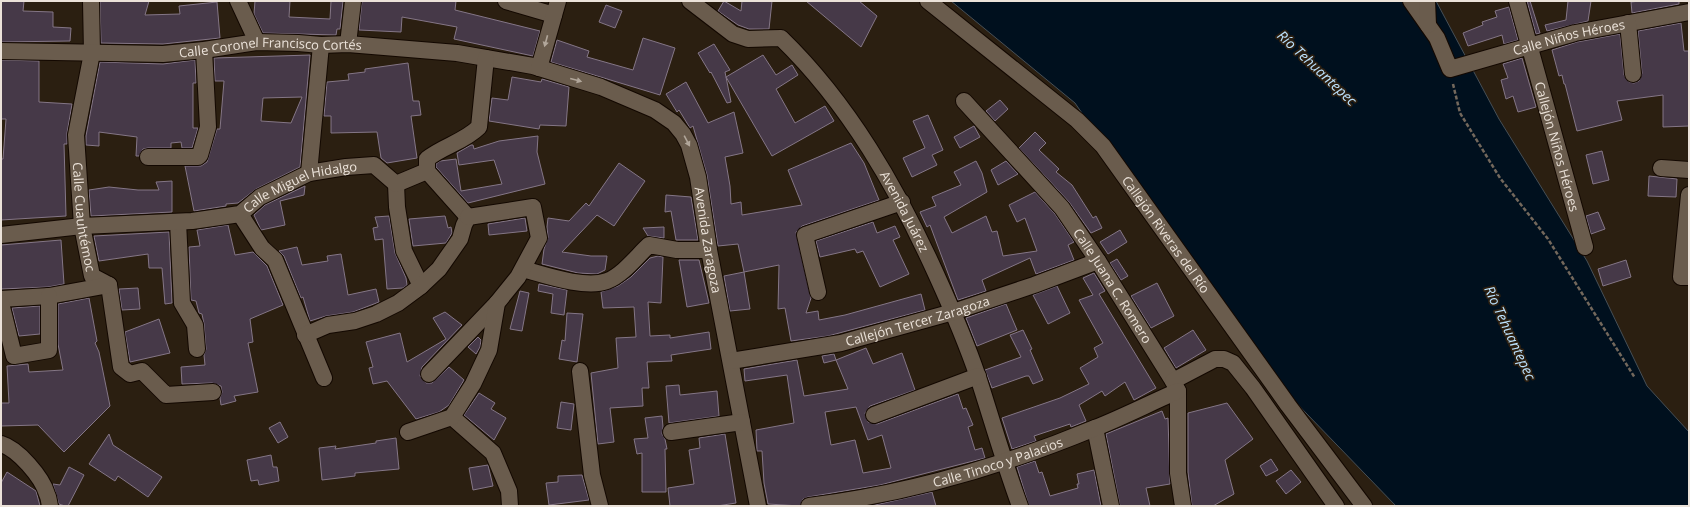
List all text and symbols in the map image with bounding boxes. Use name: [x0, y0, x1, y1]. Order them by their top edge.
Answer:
street label: Calle Niños Héroes: [1511, 15, 1626, 59]
water label: Río Tehuantepec: [1274, 26, 1362, 110]
street label: Calle Coronel Francisco Cortés: [178, 33, 363, 61]
one-way arrow: [543, 36, 549, 48]
one-way arrow: [570, 77, 582, 83]
street label: Callejón Niños Héroes: [1531, 80, 1584, 213]
one-way arrow: [683, 135, 690, 147]
street label: Calle Miguel Hidalgo: [239, 157, 358, 217]
street label: Calle Cuauhtémoc: [69, 162, 100, 273]
street label: Avenida Juárez: [876, 167, 933, 255]
street label: Callejón Riveras del Río: [1118, 172, 1214, 297]
street label: Avenida Zaragoza: [691, 186, 726, 295]
street label: Calle Juana C. Romero: [1069, 225, 1156, 347]
water label: Río Tehuantepec: [1480, 282, 1541, 384]
street label: Callejón Tercer Zaragoza: [843, 291, 992, 350]
street label: Calle Tinoco y Palacios: [931, 433, 1065, 491]

